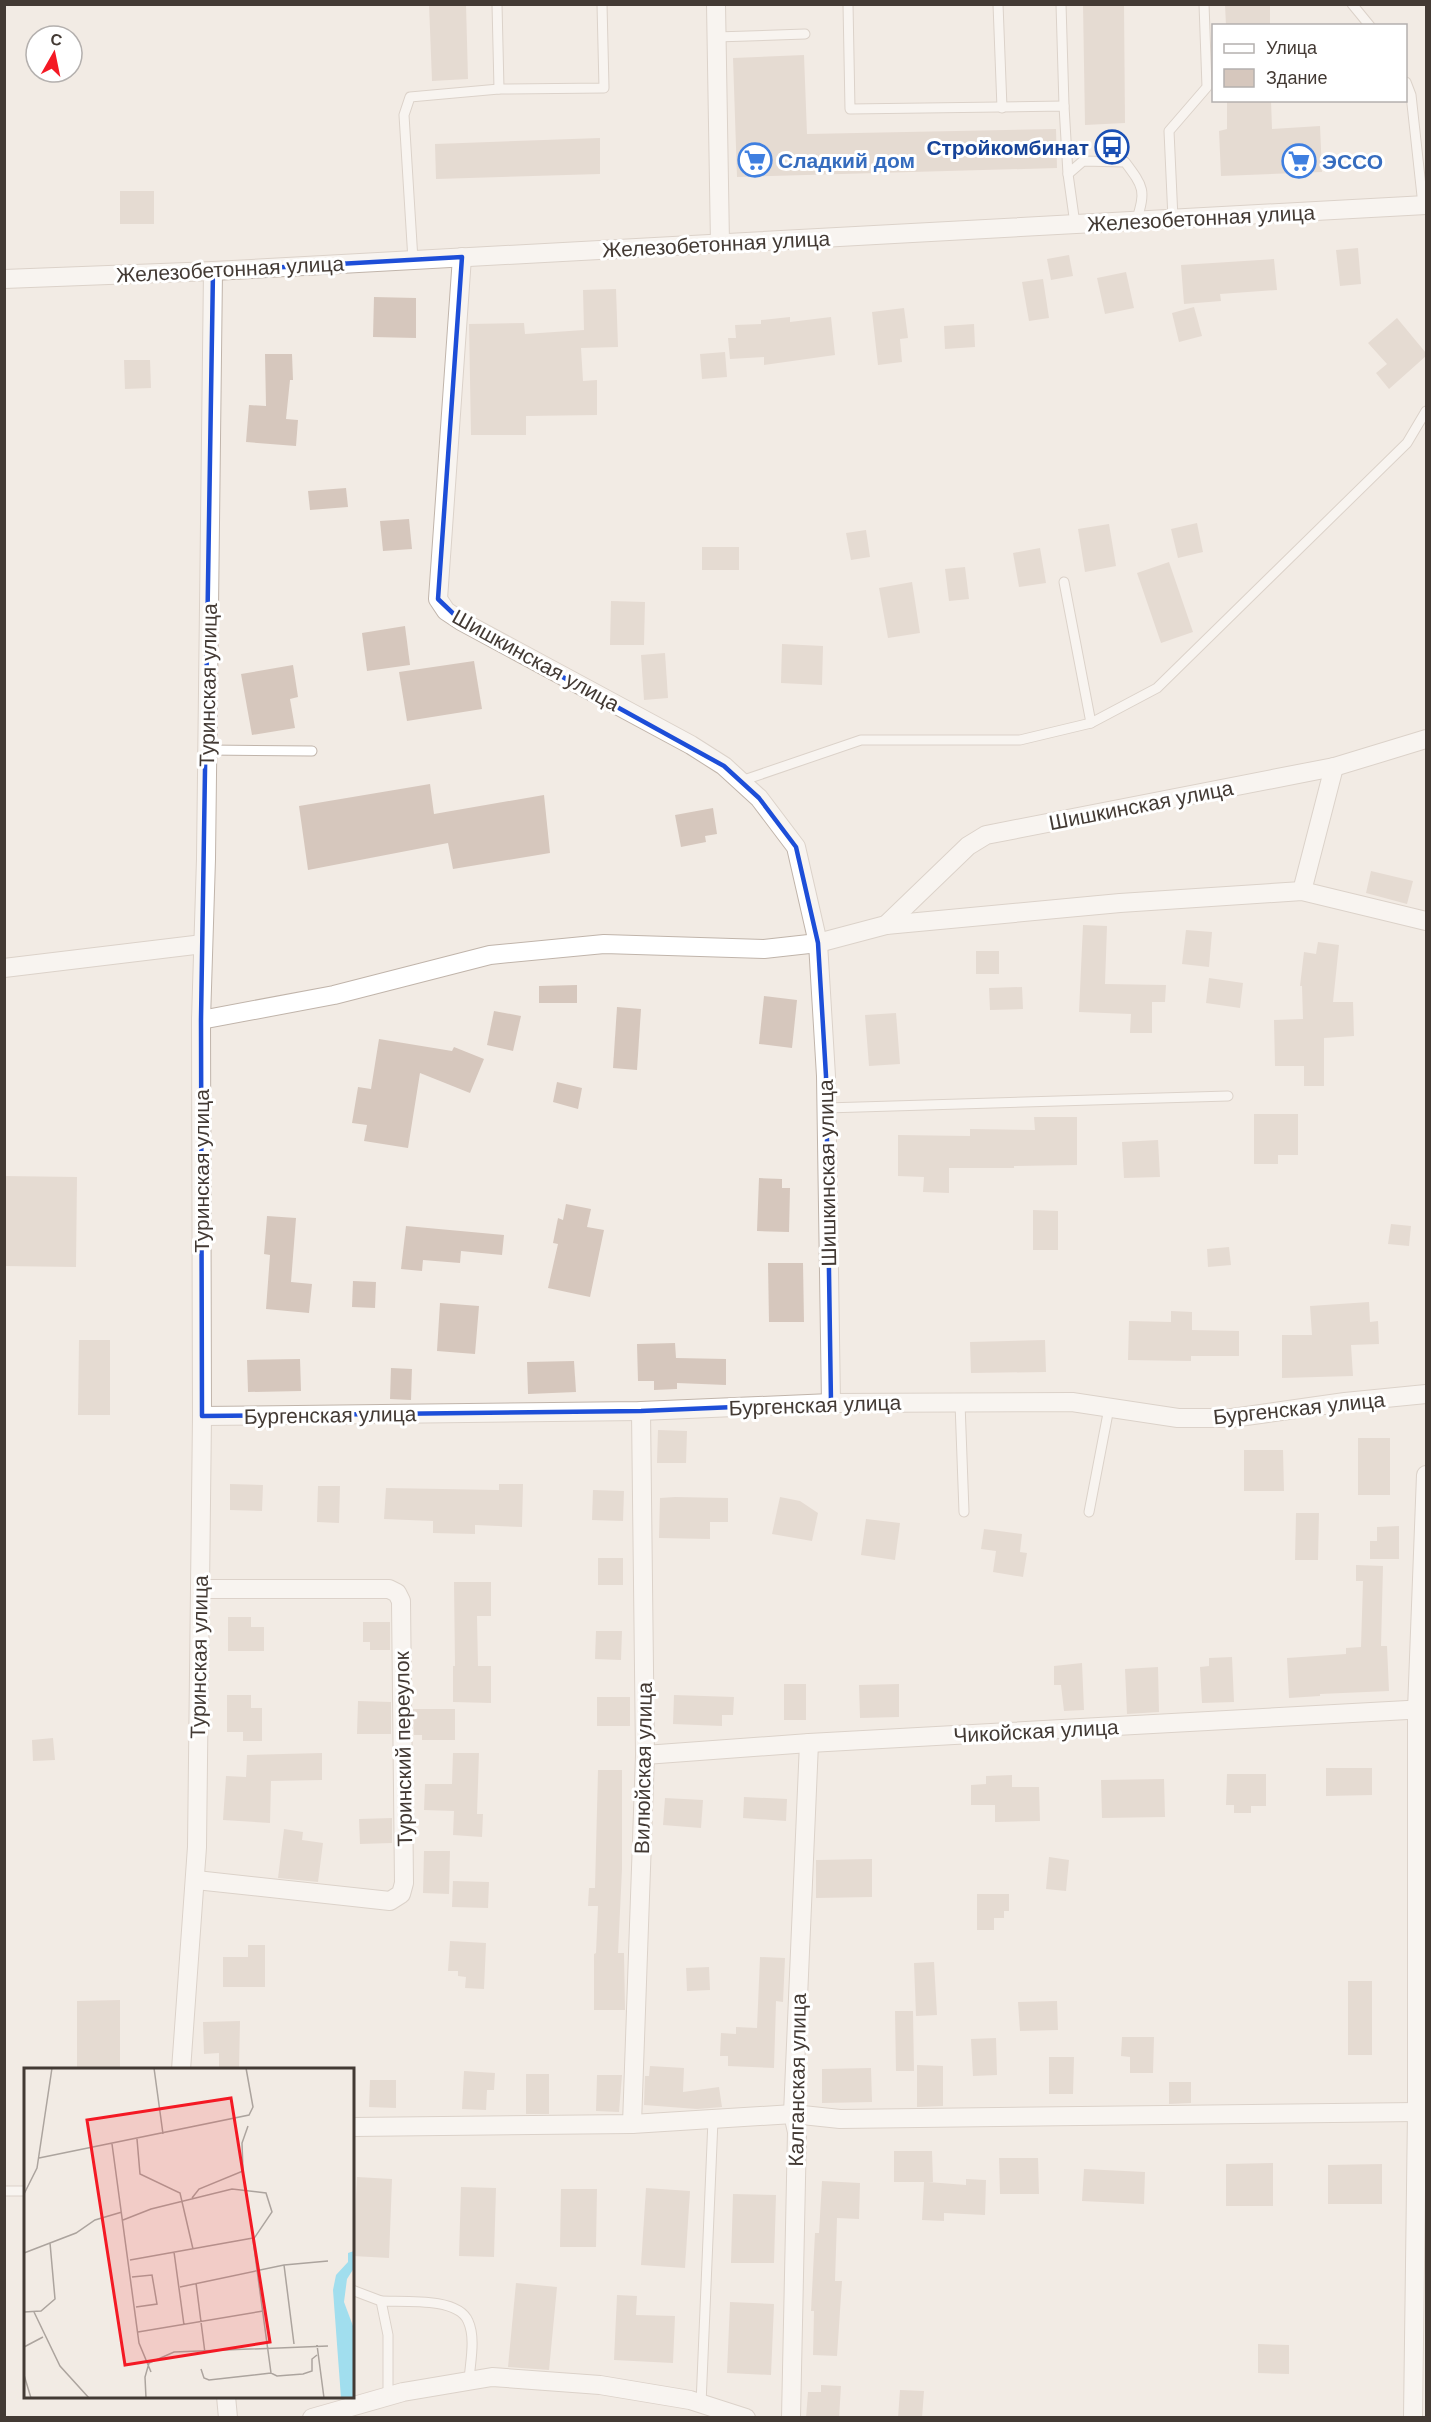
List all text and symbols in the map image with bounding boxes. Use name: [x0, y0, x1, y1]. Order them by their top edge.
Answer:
north arrow: [24, 24, 84, 84]
legend: [1212, 24, 1407, 102]
text: С: [49, 30, 64, 49]
text: Улица: [1266, 38, 1318, 58]
text: Здание: [1266, 68, 1327, 88]
bus stop icon: Стройкомбинат: [1094, 129, 1130, 165]
place label: Стройкомбинат: [926, 136, 1089, 159]
supermarket icon: Сладкий дом: [737, 142, 773, 178]
supermarket icon: ЭССО: [1281, 143, 1317, 179]
place label: Сладкий дом: [778, 149, 915, 172]
place label: ЭССО: [1322, 150, 1383, 173]
street label: Железобетонная улица: [1086, 201, 1316, 235]
street label: Железобетонная улица: [601, 227, 831, 261]
street label: Железобетонная улица: [115, 252, 345, 286]
street label: Туринская улица: [195, 603, 221, 767]
street label: Шишкинская улица: [449, 605, 624, 716]
street label: Шишкинская улица: [1047, 776, 1235, 834]
street label: Шишкинская улица: [814, 1079, 840, 1267]
street label: Туринская улица: [190, 1089, 213, 1253]
street label: Бургенская улица: [1212, 1388, 1386, 1428]
street label: Бургенская улица: [728, 1390, 902, 1420]
street label: Бургенская улица: [244, 1402, 417, 1428]
street label: Туринская улица: [186, 1575, 212, 1739]
street label: Туринский переулок: [390, 1650, 416, 1847]
street label: Вилюйская улица: [630, 1681, 656, 1854]
street label: Чикойская улица: [953, 1715, 1119, 1747]
street label: Калганская улица: [784, 1993, 810, 2167]
inset map: [24, 2068, 354, 2398]

